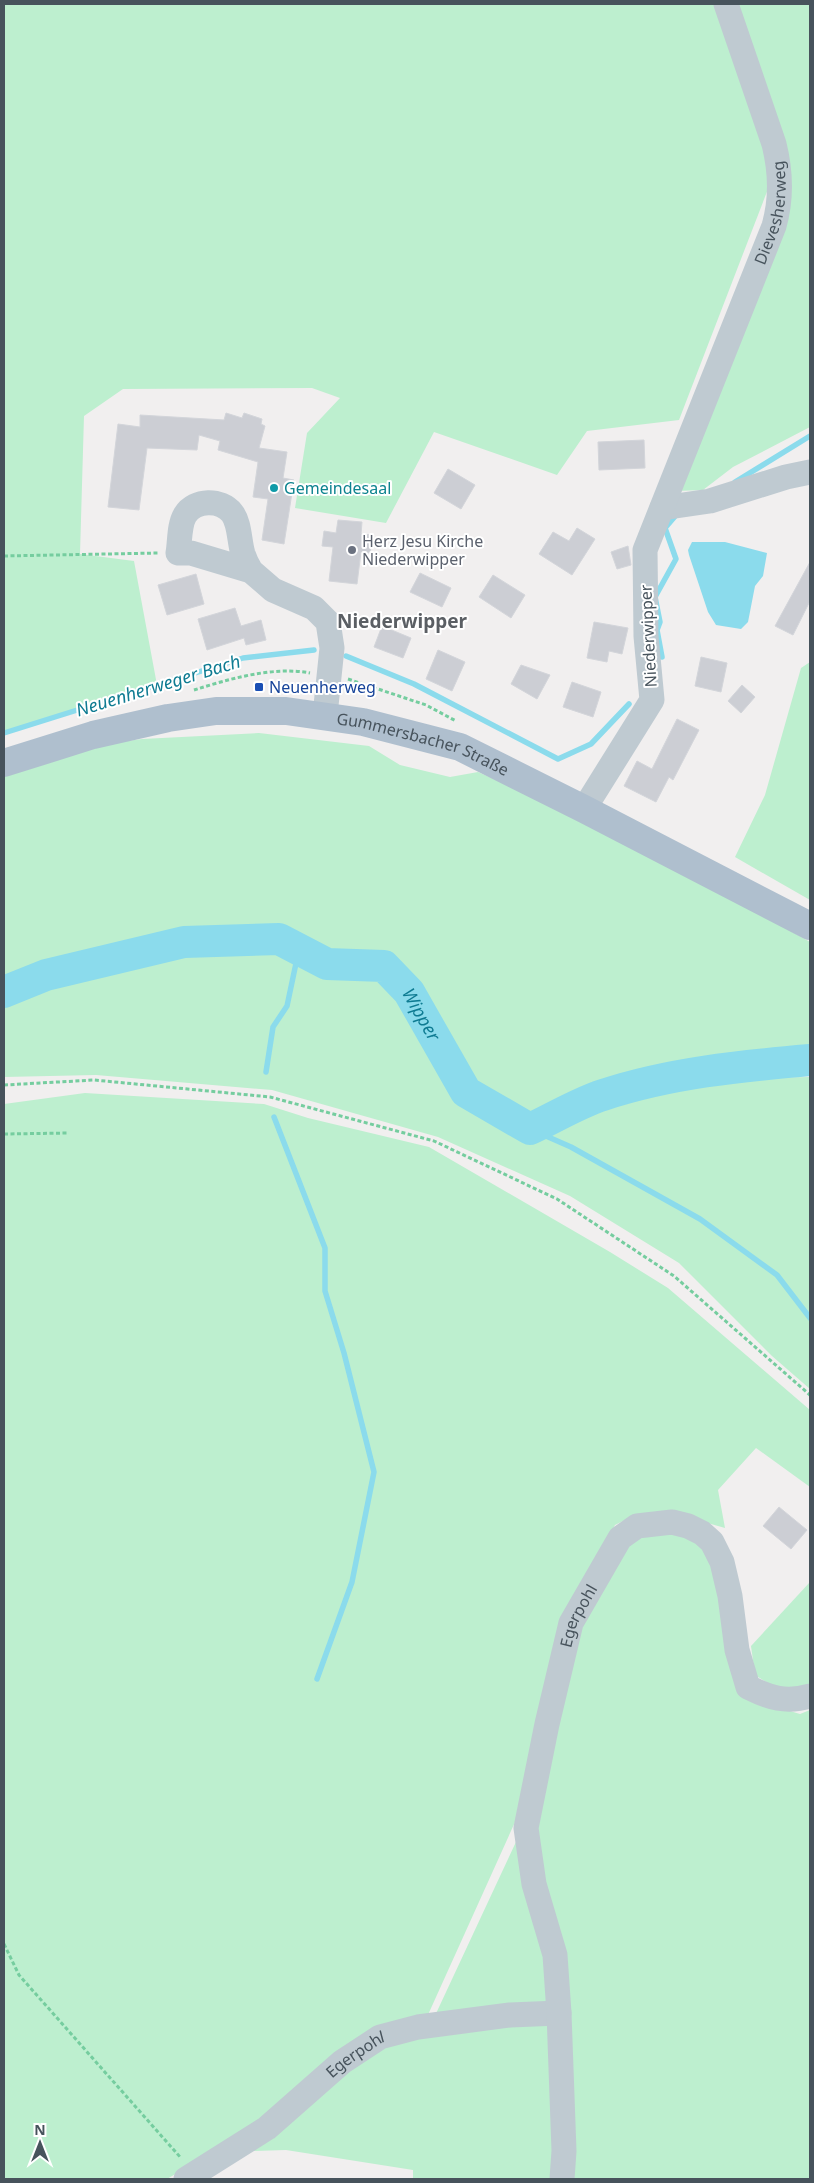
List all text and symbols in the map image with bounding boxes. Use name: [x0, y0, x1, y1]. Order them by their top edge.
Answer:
street label: Dievesherweg: [749, 159, 791, 268]
place label: Gemeindesaal: [284, 477, 391, 499]
marker: Gemeindesaal: [268, 482, 280, 494]
place label: Herz Jesu Kirche Niederwipper: [362, 530, 483, 570]
marker: Herz Jesu Kirche Niederwipper: [346, 544, 358, 556]
street label: Niederwipper: [634, 584, 662, 688]
district label: Niederwipper: [337, 608, 468, 634]
water label: Neuenherweger Bach: [73, 649, 243, 721]
place label: Neuenherweg: [269, 676, 376, 698]
marker: Neuenherweg: [253, 681, 265, 693]
street label: Gummersbacher Straße: [335, 707, 513, 781]
water label: Wipper: [397, 983, 447, 1046]
street label: Egerpohl: [555, 1580, 602, 1650]
street label: Egerpohl: [321, 2025, 387, 2083]
north arrow: [15, 2118, 65, 2168]
text: N: [34, 2120, 46, 2139]

